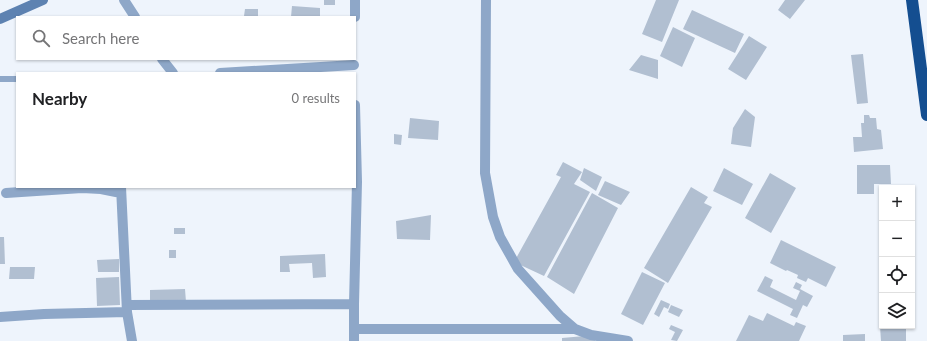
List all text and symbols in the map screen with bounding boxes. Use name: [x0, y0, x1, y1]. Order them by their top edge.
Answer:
search box: [16, 16, 356, 60]
icon: search: [30, 27, 52, 49]
text: Search here: [62, 29, 139, 47]
text: Nearby: [32, 88, 87, 109]
text: 0 results: [292, 90, 340, 106]
map controls: [879, 185, 915, 329]
button: +: [879, 185, 915, 221]
button: −: [879, 221, 915, 257]
button: locate: [879, 257, 915, 293]
button: layers: [879, 293, 915, 329]

